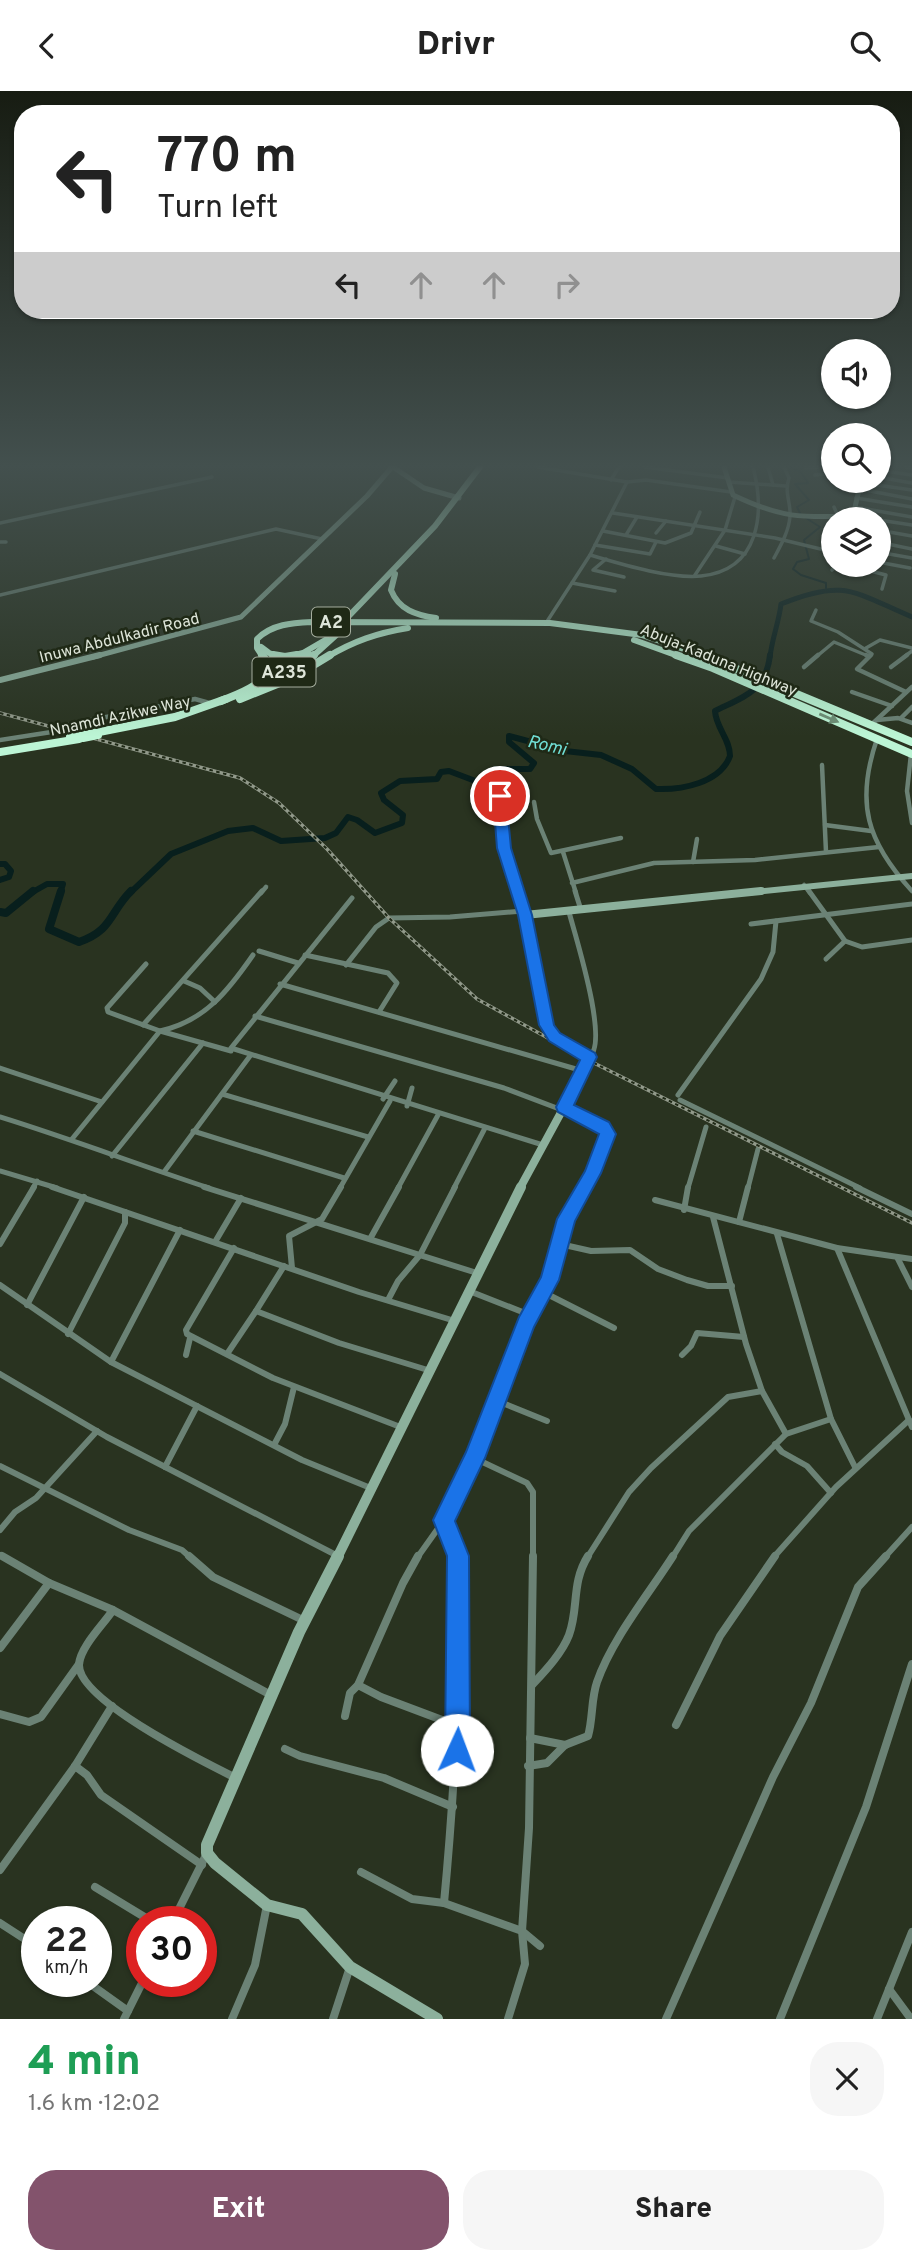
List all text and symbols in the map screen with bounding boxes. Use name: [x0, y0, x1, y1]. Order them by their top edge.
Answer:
text: Drivr: [417, 26, 495, 66]
icon: back: [28, 27, 66, 65]
icon: search: [846, 27, 884, 65]
text: 770 m: [157, 128, 297, 190]
icon: left: [42, 133, 133, 224]
text: Turn left: [157, 189, 278, 229]
icon: left: [329, 266, 367, 304]
icon: ahead: [402, 266, 440, 304]
icon: ahead: [475, 266, 513, 304]
icon: right: [548, 266, 586, 304]
map controls: [821, 339, 891, 577]
button: sound: [821, 339, 891, 409]
button: search: [821, 423, 891, 493]
button: layers: [821, 507, 891, 577]
road number: A2: [312, 607, 350, 637]
street label: Inuwa Abdulkadir Road: [37, 609, 202, 669]
street label: Abuja-Kaduna Highway: [637, 620, 800, 702]
road number: A235: [252, 657, 316, 687]
street label: Nnamdi Azikwe Way: [48, 692, 193, 742]
one-way arrow: [819, 712, 839, 724]
water label: Romi: [525, 731, 570, 762]
pin: [470, 766, 530, 826]
icon: arrive: [481, 777, 519, 815]
position arrow: [420, 1713, 494, 1787]
speed limit sign: 30: [126, 1906, 217, 1997]
text: 22: [45, 1920, 88, 1964]
text: km/h: [45, 1957, 88, 1980]
text: 4 min: [28, 2037, 141, 2090]
button: close: [810, 2042, 884, 2116]
text: 1.6 km · 12:02: [28, 2090, 160, 2119]
button: Exit: [28, 2170, 449, 2250]
button: Share: [463, 2170, 884, 2250]

